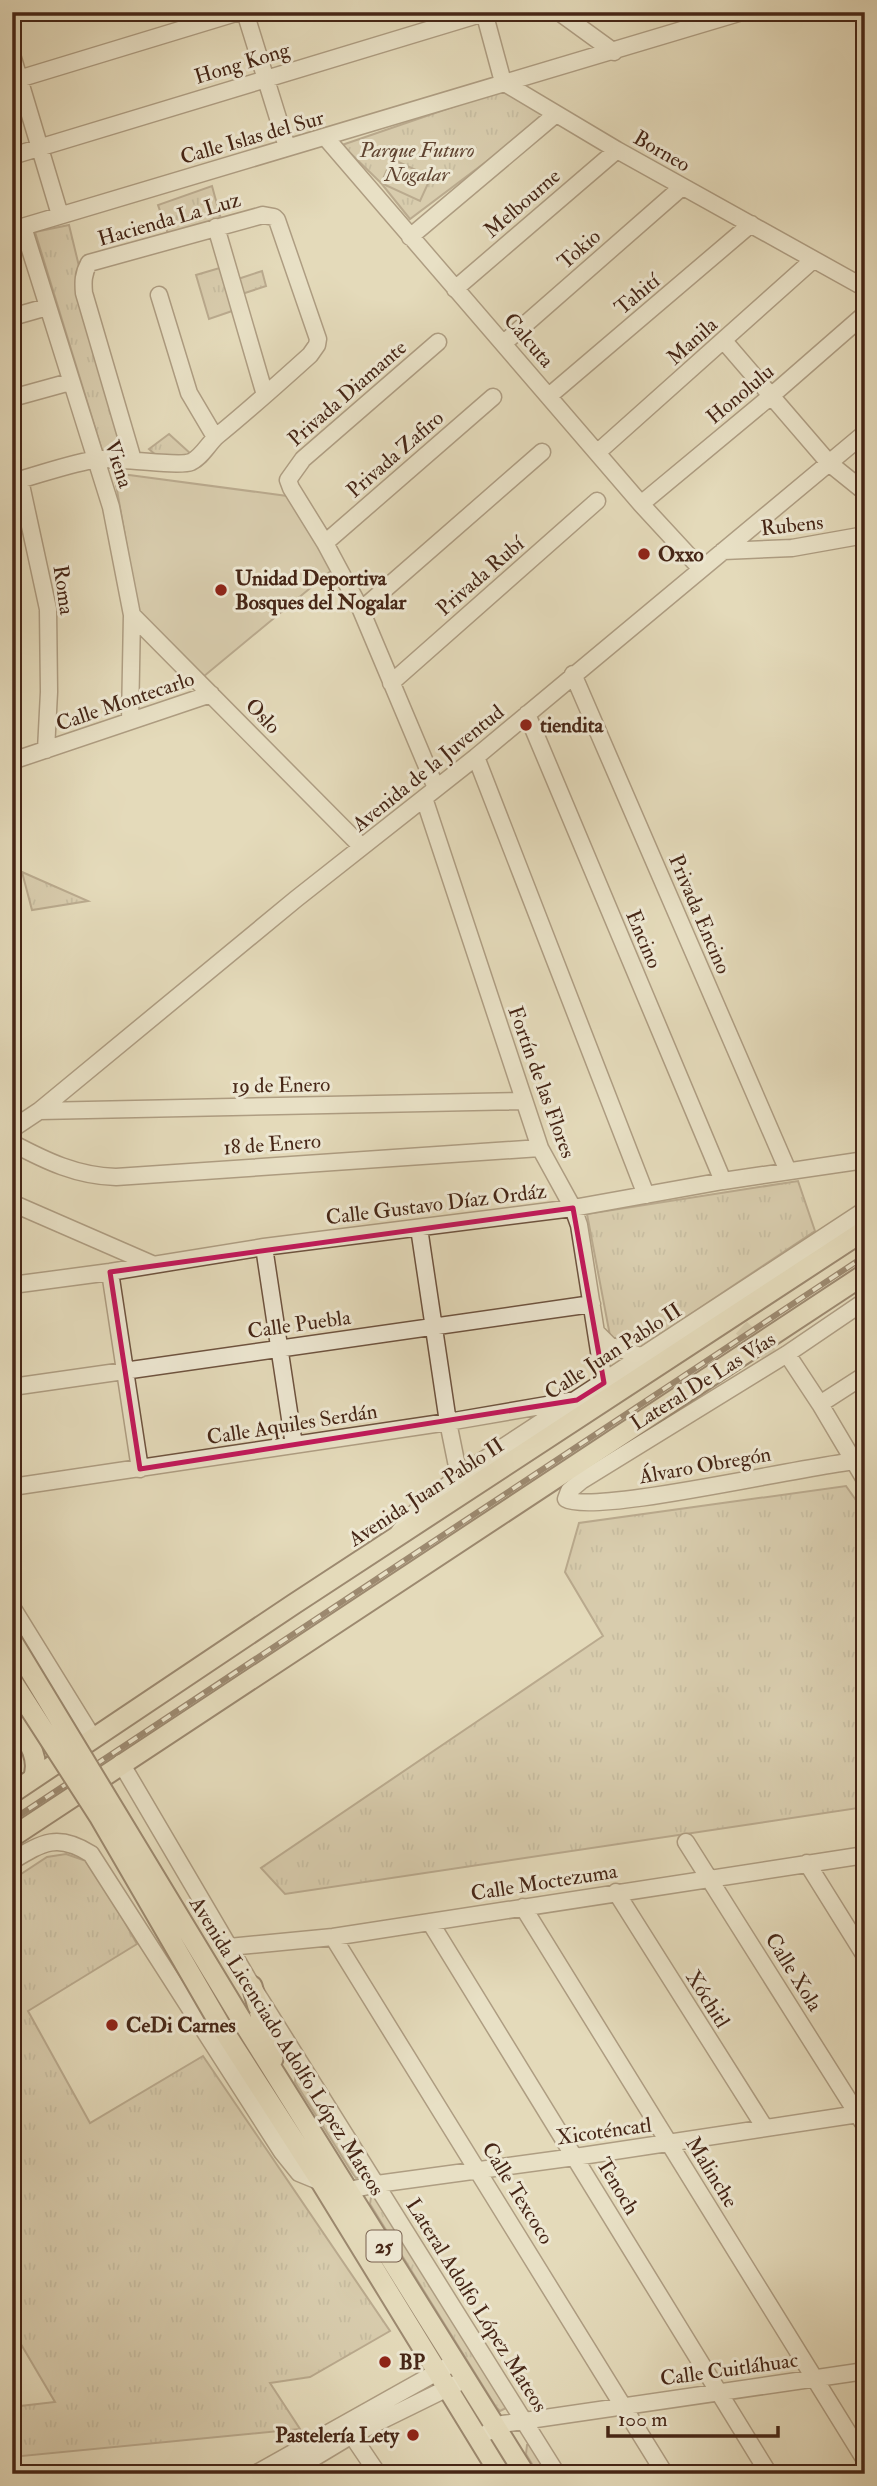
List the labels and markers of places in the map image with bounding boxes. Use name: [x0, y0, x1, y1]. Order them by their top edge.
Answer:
place label: Oxxo: [658, 541, 704, 568]
marker: Oxxo: [636, 546, 652, 562]
place label: Unidad Deportiva Bosques del Nogalar: [235, 565, 408, 616]
marker: Unidad Deportiva Bosques del Nogalar: [213, 582, 229, 598]
place label: tiendita: [540, 712, 604, 739]
marker: tiendita: [518, 717, 534, 733]
place label: CeDi Carnes: [126, 2012, 236, 2039]
marker: CeDi Carnes: [104, 2017, 120, 2033]
place label: BP: [399, 2349, 426, 2376]
marker: BP: [377, 2354, 393, 2370]
place label: Pastelería Lety: [275, 2422, 400, 2449]
marker: Pastelería Lety: [405, 2427, 421, 2443]

